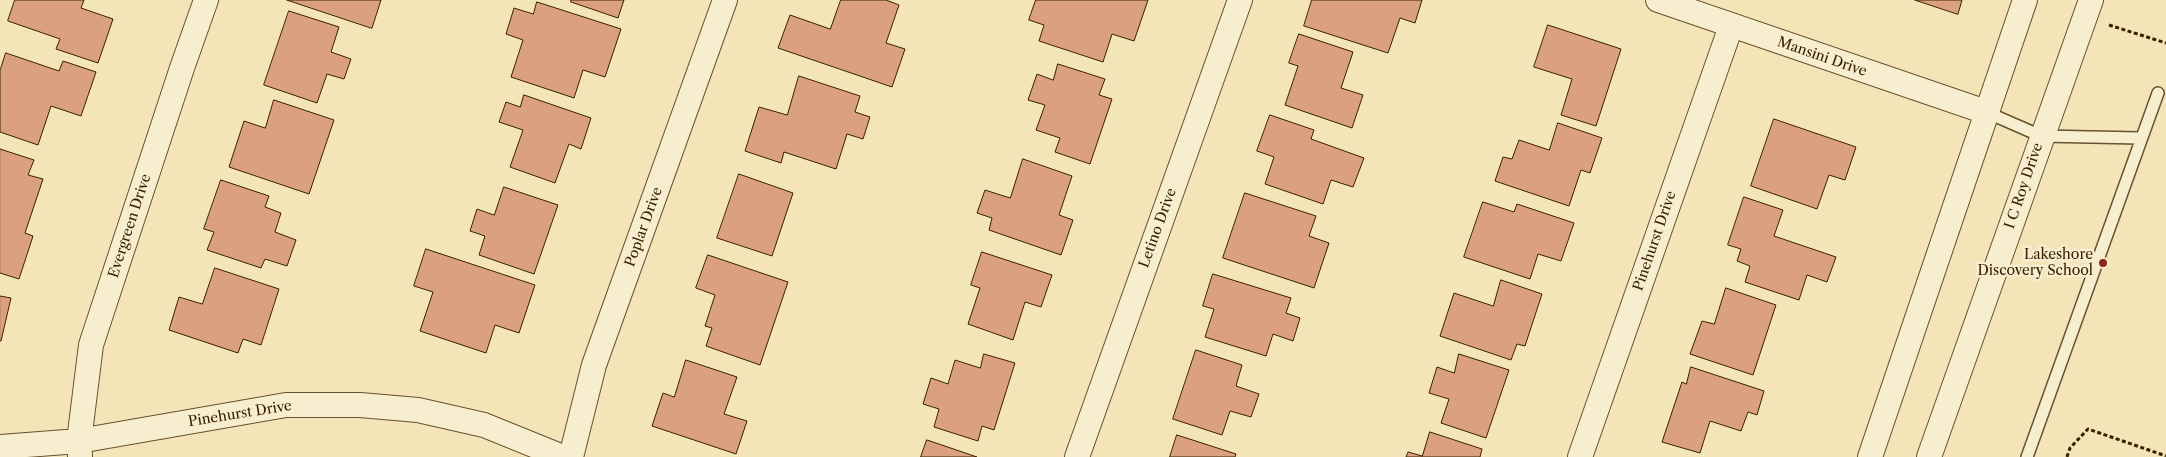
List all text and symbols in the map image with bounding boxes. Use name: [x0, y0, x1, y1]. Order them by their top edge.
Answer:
street label: Mansini Drive: [1775, 34, 1869, 80]
street label: I C Roy Drive: [2001, 141, 2047, 231]
street label: Evergreen Drive: [105, 172, 155, 280]
street label: Poplar Drive: [622, 185, 666, 269]
street label: Letino Drive: [1136, 186, 1180, 270]
street label: Pinehurst Drive: [1630, 189, 1680, 293]
place label: Lakeshore Discovery School: [1977, 247, 2093, 280]
marker: Lakeshore Discovery School: [2097, 257, 2109, 269]
street label: Pinehurst Drive: [187, 398, 293, 430]

